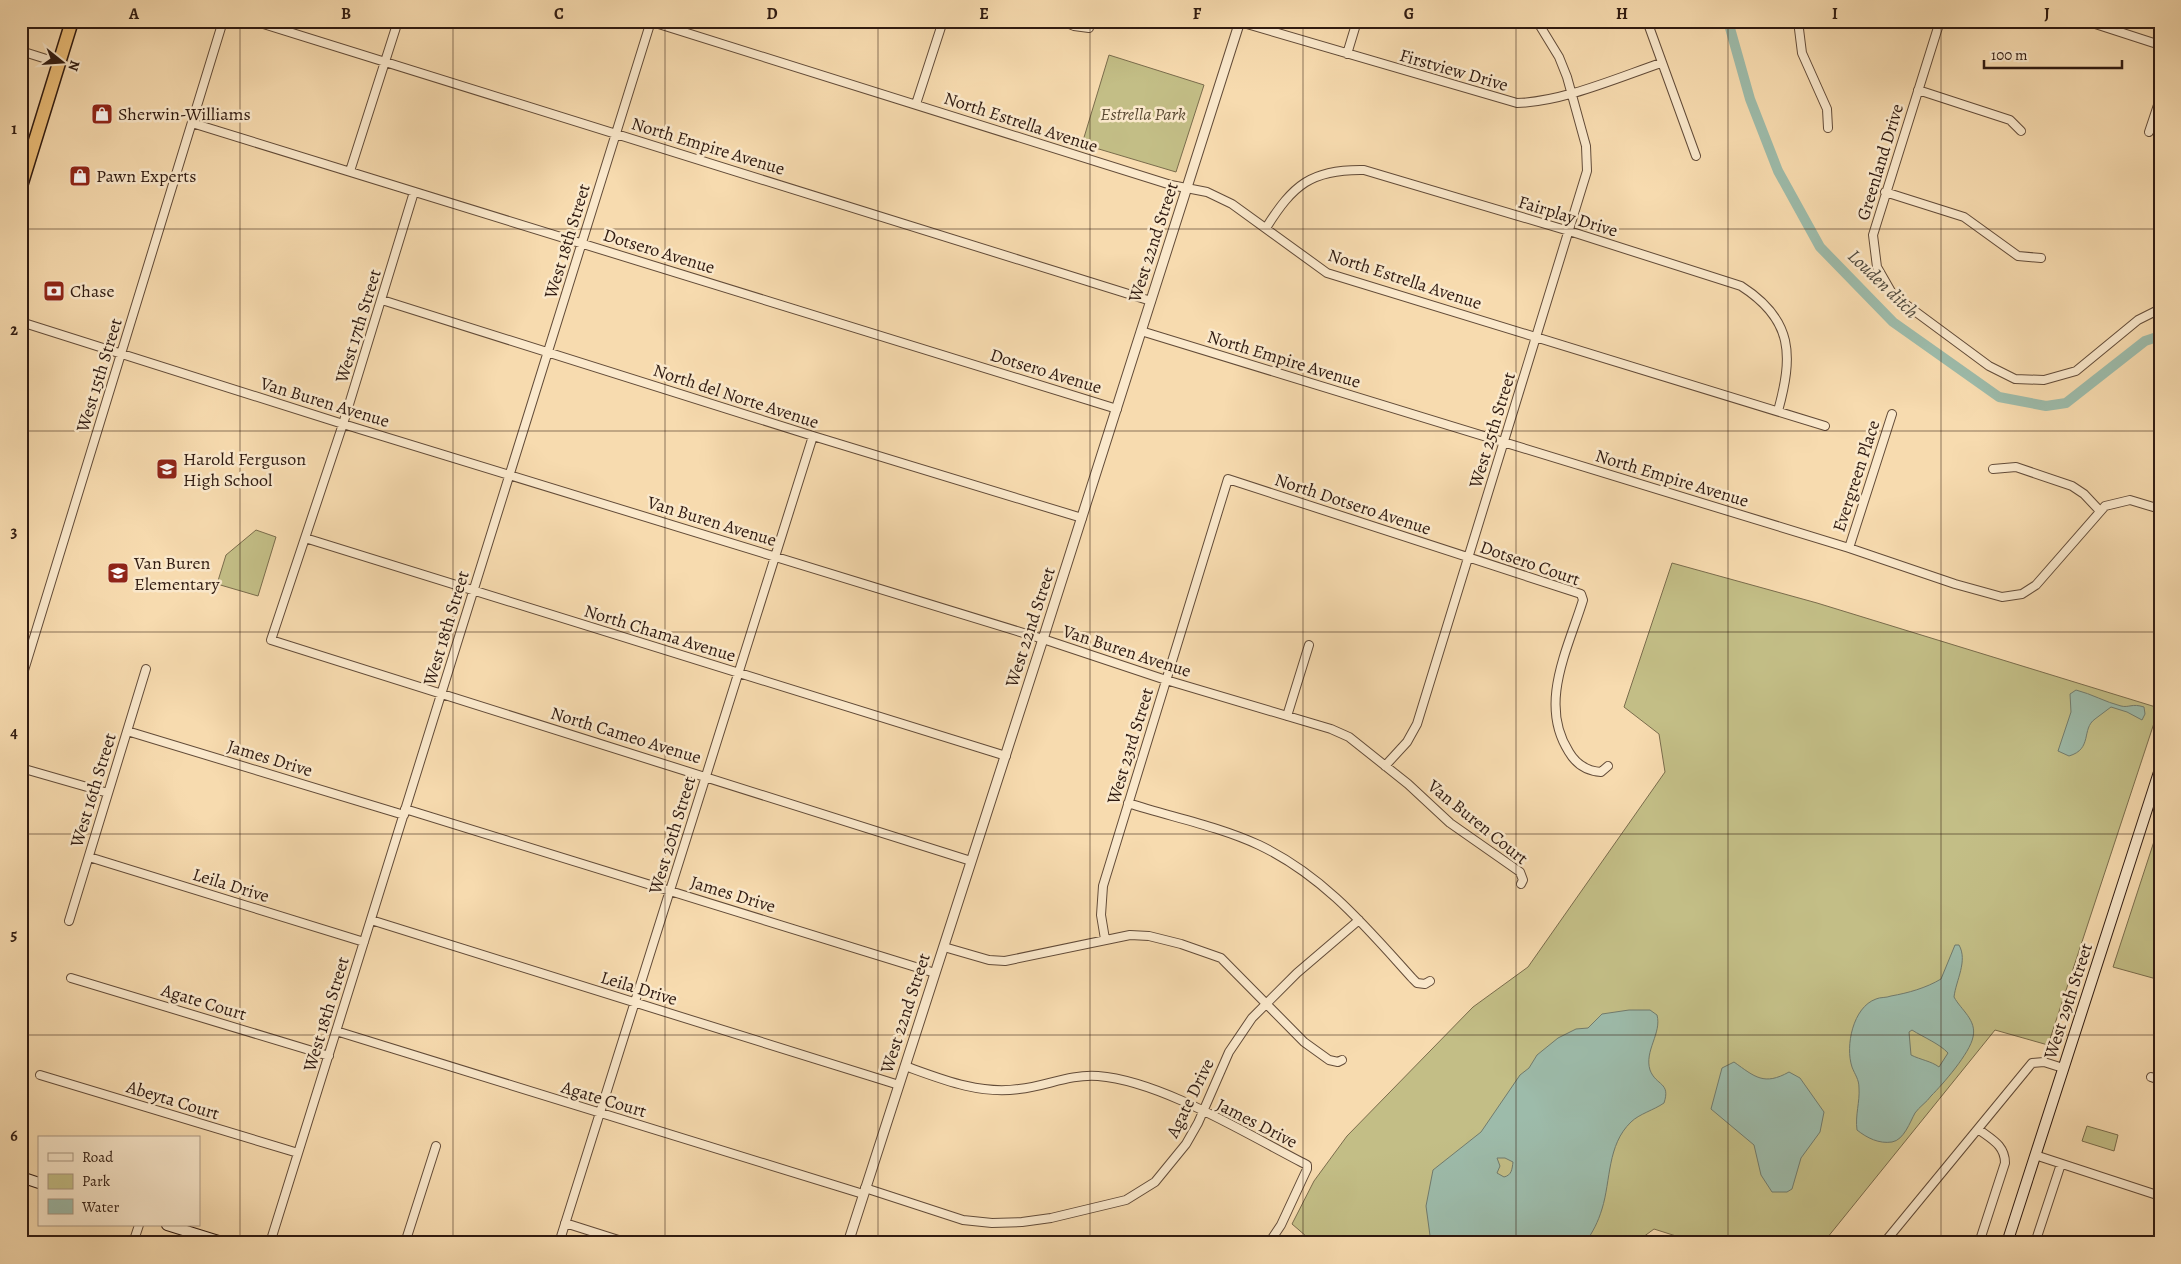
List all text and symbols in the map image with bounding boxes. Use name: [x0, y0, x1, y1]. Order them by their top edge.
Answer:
text: A: [128, 3, 140, 25]
text: B: [341, 3, 351, 25]
text: C: [554, 3, 564, 25]
text: D: [766, 3, 778, 25]
text: E: [979, 3, 989, 25]
text: F: [1193, 3, 1202, 25]
text: G: [1404, 3, 1414, 25]
text: H: [1616, 3, 1628, 25]
text: I: [1832, 3, 1838, 25]
text: J: [2044, 3, 2050, 25]
north arrow: [38, 38, 88, 88]
scale bar: [1984, 38, 2121, 70]
street label: Firstview Drive: [1397, 43, 1511, 97]
text: 100 m: [1991, 45, 2028, 65]
text: N: [63, 58, 85, 73]
street label: North Estrella Avenue: [941, 86, 1101, 158]
street label: Greenland Drive: [1851, 101, 1909, 223]
shop icon: Sherwin-Williams: [90, 102, 114, 126]
place label: Sherwin-Williams: [118, 102, 251, 126]
park label: Estrella Park: [1100, 102, 1186, 126]
street label: North Empire Avenue: [628, 111, 788, 181]
text: 1: [11, 118, 17, 140]
shop icon: Pawn Experts: [68, 164, 92, 188]
place label: Pawn Experts: [96, 164, 197, 188]
street label: West 22nd Street: [1122, 179, 1184, 306]
street label: West 18th Street: [538, 181, 596, 302]
street label: Fairplay Drive: [1515, 190, 1621, 242]
street label: Dotsero Avenue: [600, 223, 718, 279]
street label: North Estrella Avenue: [1325, 243, 1485, 315]
water label: Louden ditch: [1842, 244, 1924, 324]
street label: West 17th Street: [329, 266, 387, 387]
bank icon: Chase: [42, 279, 66, 303]
place label: Chase: [70, 279, 115, 303]
street label: West 15th Street: [70, 315, 128, 436]
text: 2: [10, 319, 18, 341]
street label: North Empire Avenue: [1204, 324, 1364, 394]
street label: Dotsero Avenue: [987, 343, 1105, 399]
street label: North del Norte Avenue: [650, 358, 822, 434]
street label: West 25th Street: [1463, 369, 1521, 492]
street label: Van Buren Avenue: [257, 371, 392, 433]
street label: Evergreen Place: [1827, 417, 1885, 535]
street label: North Empire Avenue: [1592, 443, 1752, 513]
place label: Harold Ferguson High School: [183, 447, 306, 492]
school or university icon: Harold Ferguson High School: [155, 457, 179, 481]
street label: North Dotsero Avenue: [1272, 467, 1434, 541]
street label: Van Buren Avenue: [644, 490, 779, 552]
text: 3: [11, 521, 18, 543]
street label: Dotsero Court: [1477, 535, 1583, 591]
place label: Van Buren Elementary: [133, 551, 220, 596]
school or university icon: Van Buren Elementary: [106, 561, 130, 585]
street label: West 22nd Street: [999, 564, 1061, 691]
street label: West 18th Street: [417, 568, 475, 689]
street label: North Chama Avenue: [581, 599, 739, 667]
street label: Van Buren Avenue: [1059, 619, 1194, 683]
street label: West 23rd Street: [1101, 685, 1159, 808]
street label: North Cameo Avenue: [548, 701, 704, 769]
text: 4: [10, 722, 18, 744]
street label: West 16th Street: [64, 730, 122, 851]
street label: James Drive: [224, 734, 316, 782]
street label: West 20th Street: [642, 773, 701, 898]
street label: Van Buren Court: [1422, 773, 1533, 870]
street label: Leila Drive: [190, 862, 272, 908]
street label: James Drive: [687, 870, 779, 918]
text: 5: [11, 924, 18, 946]
street label: West 29th Street: [2038, 940, 2098, 1063]
street label: West 22nd Street: [874, 950, 936, 1077]
street label: West 18th Street: [297, 954, 355, 1075]
street label: Leila Drive: [598, 965, 680, 1011]
street label: Agate Court: [158, 977, 249, 1026]
street label: Agate Drive: [1160, 1054, 1220, 1143]
street label: Abeyta Court: [123, 1074, 222, 1125]
street label: Agate Court: [558, 1074, 649, 1123]
street label: James Drive: [1212, 1092, 1302, 1154]
text: 6: [10, 1125, 18, 1147]
legend: [38, 1136, 200, 1226]
text: Road: [82, 1147, 114, 1167]
text: Park: [82, 1171, 111, 1191]
text: Water: [81, 1197, 119, 1217]

